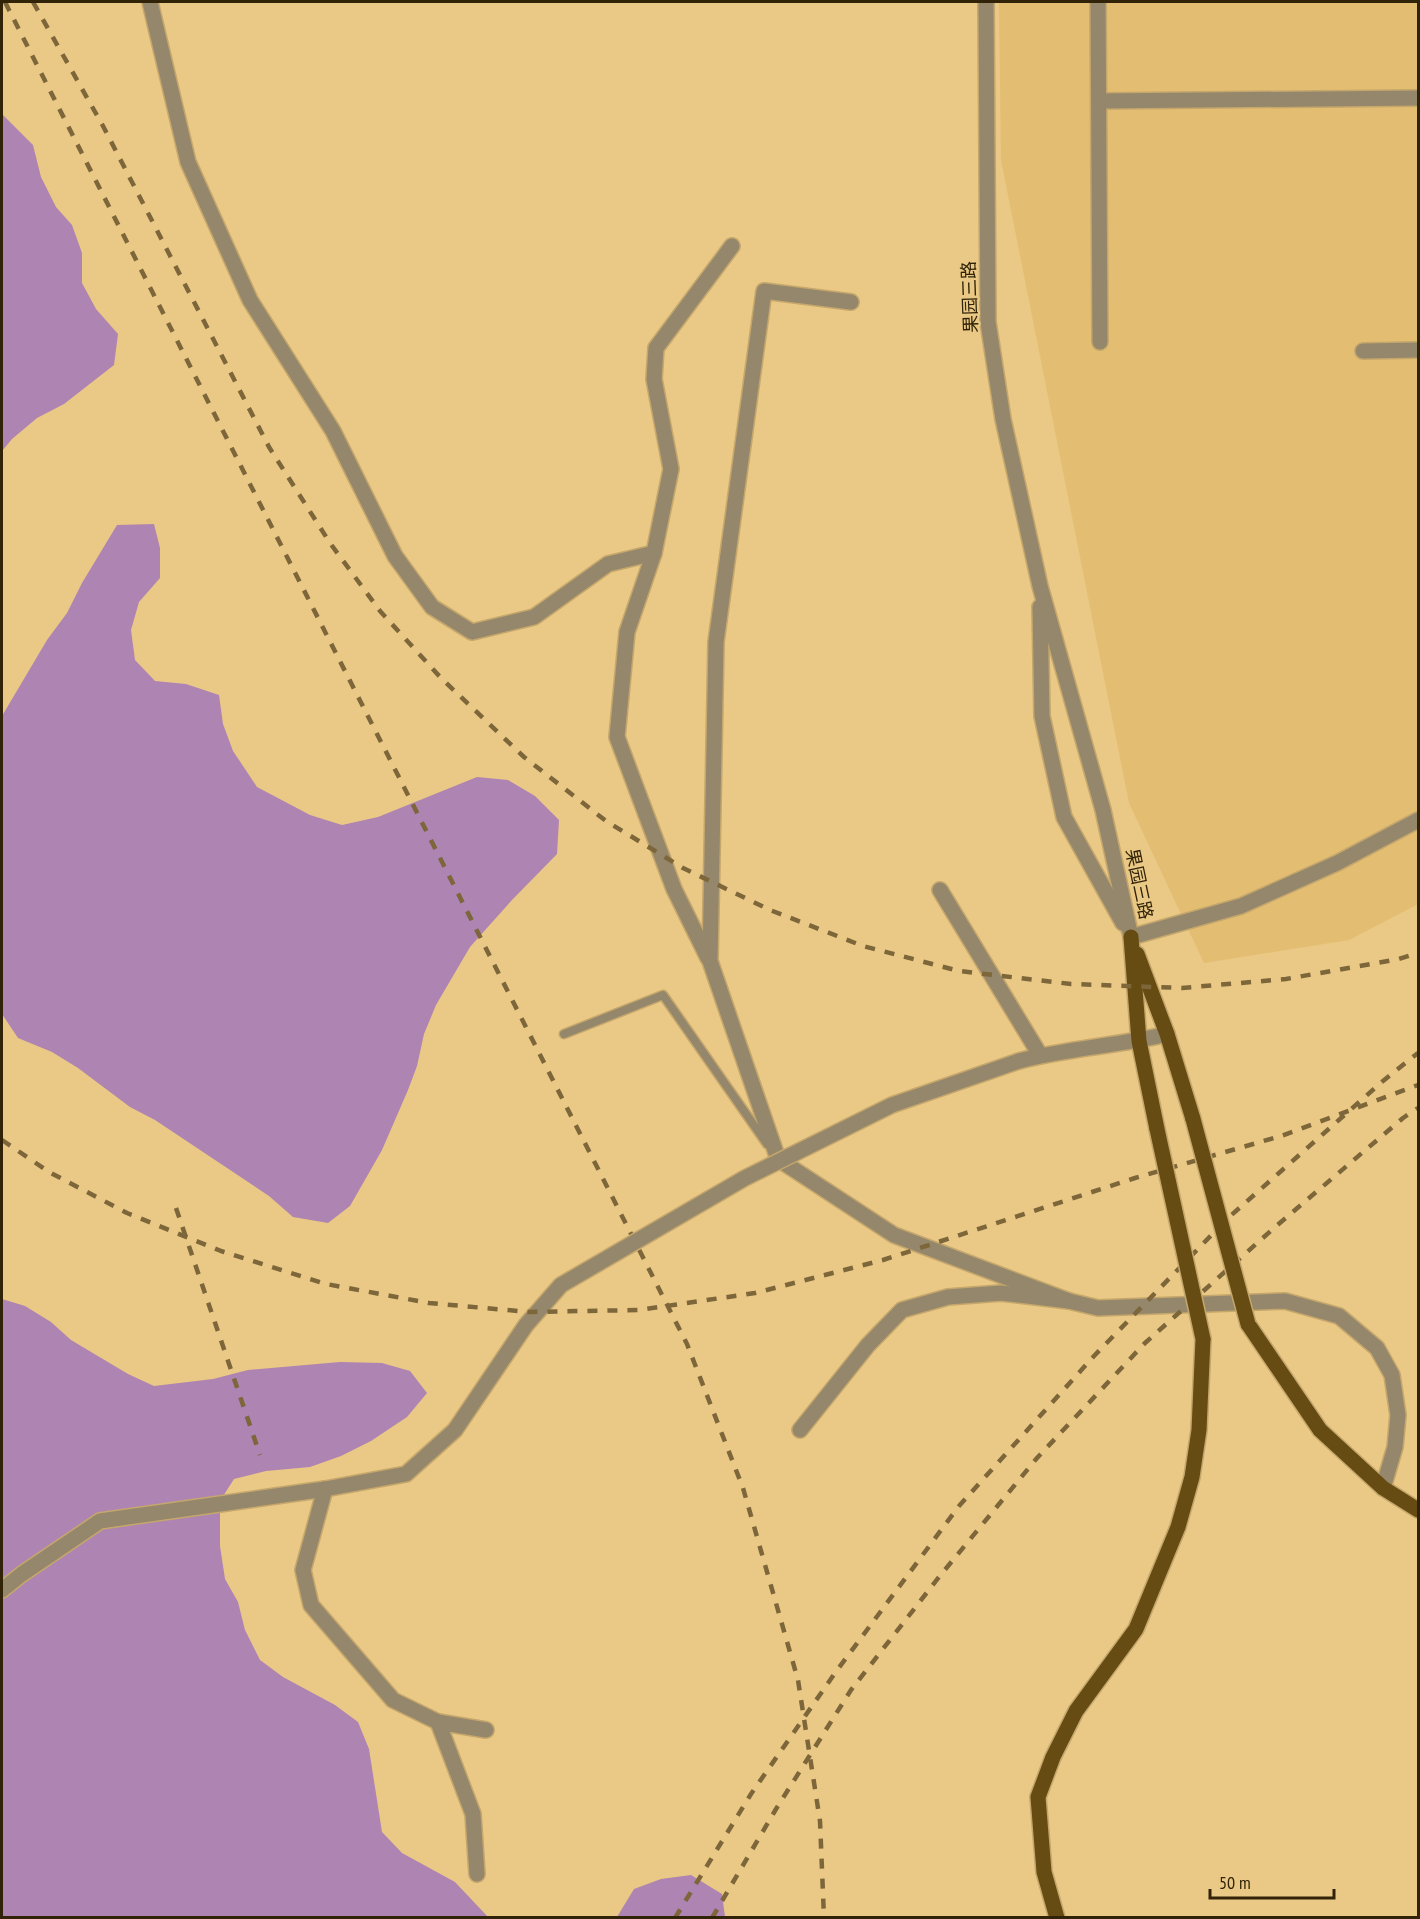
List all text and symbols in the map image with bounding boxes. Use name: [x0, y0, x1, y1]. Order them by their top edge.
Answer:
street label: 果园三路: [957, 261, 982, 333]
street label: 果园三路: [1121, 846, 1158, 922]
scale bar: [1210, 1862, 1334, 1900]
text: 50 m: [1219, 1871, 1251, 1894]

